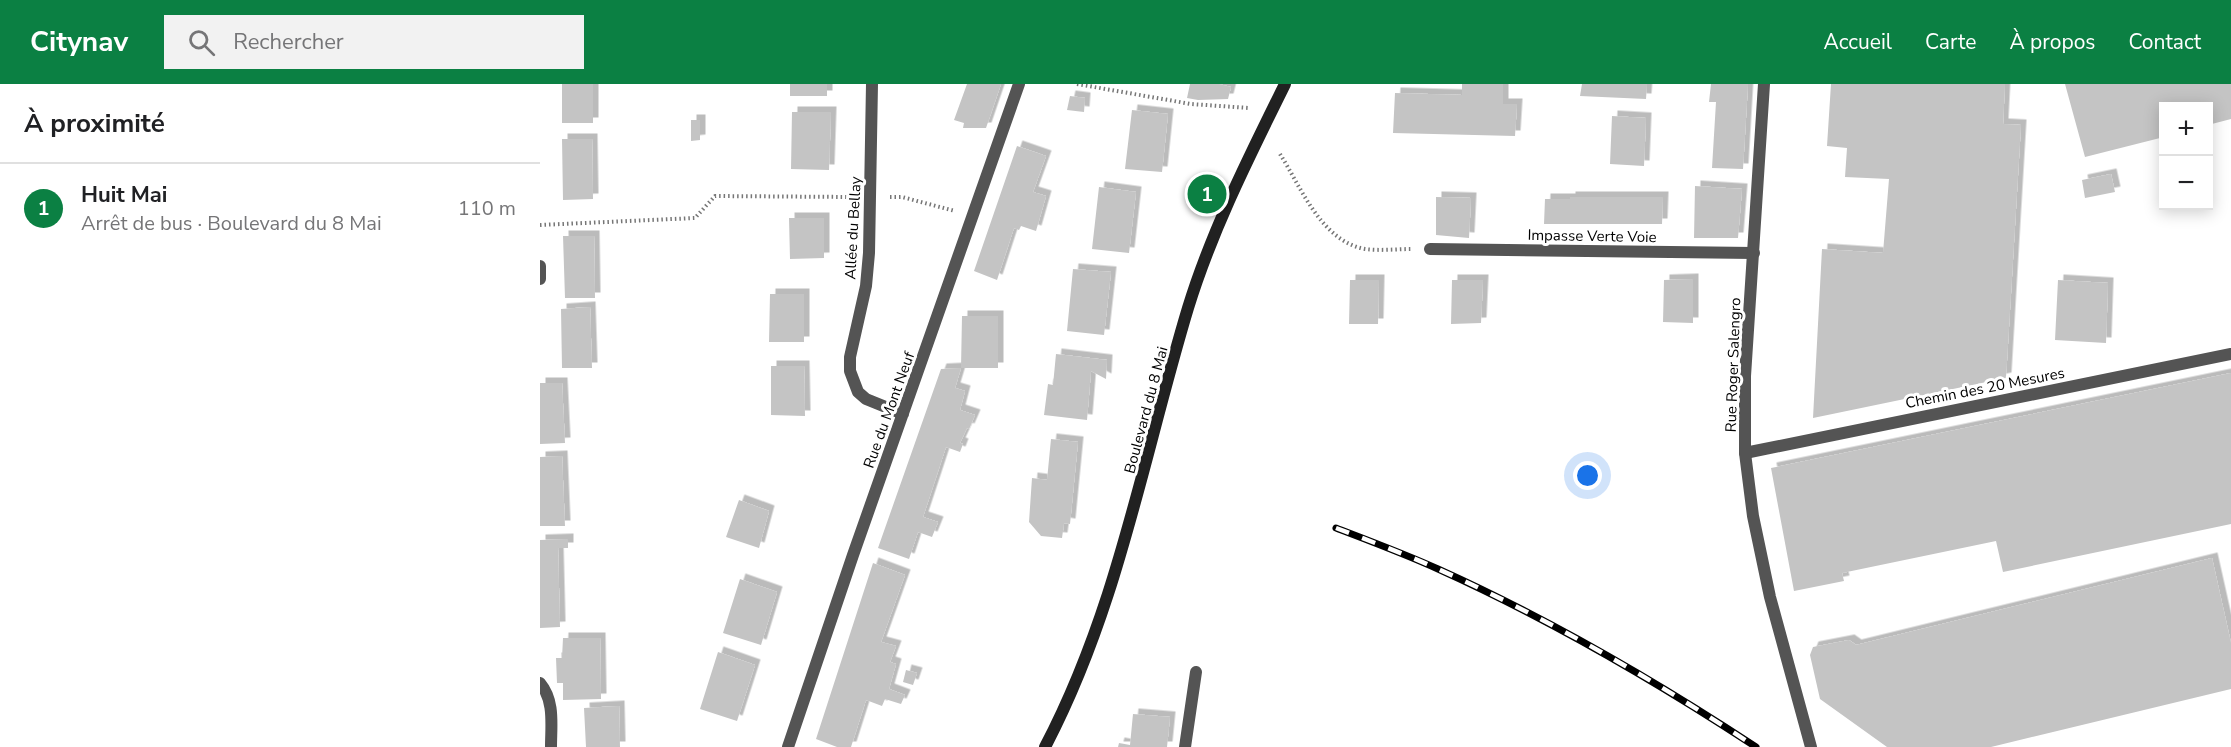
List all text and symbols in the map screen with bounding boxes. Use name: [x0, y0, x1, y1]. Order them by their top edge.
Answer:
search box: [164, 15, 584, 69]
text: Citynav: [30, 23, 128, 61]
icon: search: [185, 26, 218, 59]
text: Rechercher: [233, 27, 344, 57]
text: Accueil: [1823, 28, 1892, 56]
text: Carte: [1925, 28, 1976, 56]
text: À propos: [2009, 28, 2095, 56]
text: Contact: [2128, 28, 2201, 56]
map controls: [2159, 102, 2213, 210]
button: +: [2159, 102, 2213, 156]
text: À proximité: [24, 106, 165, 141]
button: −: [2159, 156, 2213, 210]
pin: 1: [1188, 172, 1226, 216]
street label: Allée du Bellay: [840, 176, 866, 280]
text: Huit Mai: [81, 180, 167, 210]
text: 1: [38, 195, 50, 222]
text: 110 m: [458, 195, 516, 222]
text: Arrêt de bus · Boulevard du 8 Mai: [81, 210, 382, 237]
street label: Impasse Verte Voie: [1527, 225, 1657, 247]
street label: Rue Roger Salengro: [1721, 297, 1745, 433]
street label: Boulevard du 8 Mai: [1119, 344, 1173, 476]
street label: Rue du Mont Neuf: [859, 348, 920, 471]
street label: Chemin des 20 Mesures: [1904, 363, 2066, 413]
your location: [1573, 461, 1602, 490]

